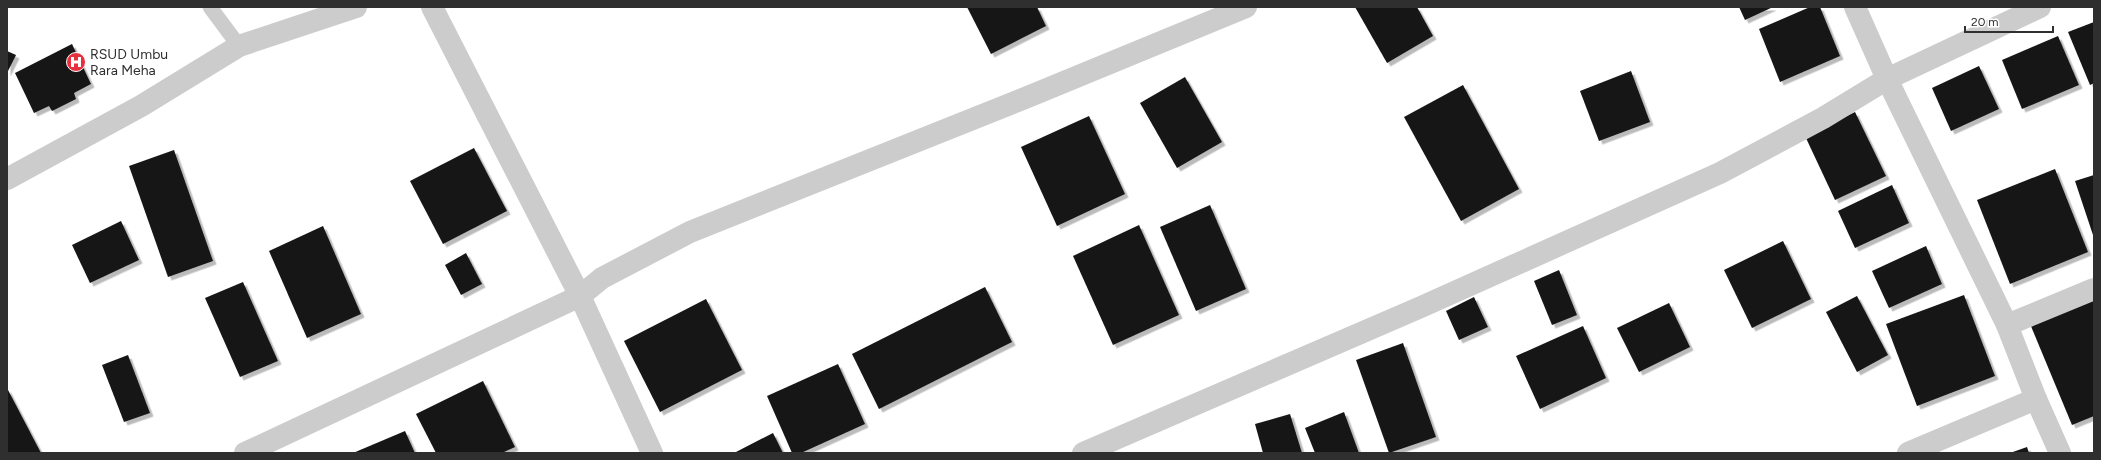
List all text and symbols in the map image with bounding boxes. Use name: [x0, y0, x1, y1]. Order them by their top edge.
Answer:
scale bar: [1965, 8, 2053, 34]
text: 20 m: [1971, 15, 1999, 29]
place label: RSUD Umbu Rara Meha: [90, 46, 168, 79]
hospital icon: RSUD Umbu Rara Meha: [65, 51, 87, 73]

